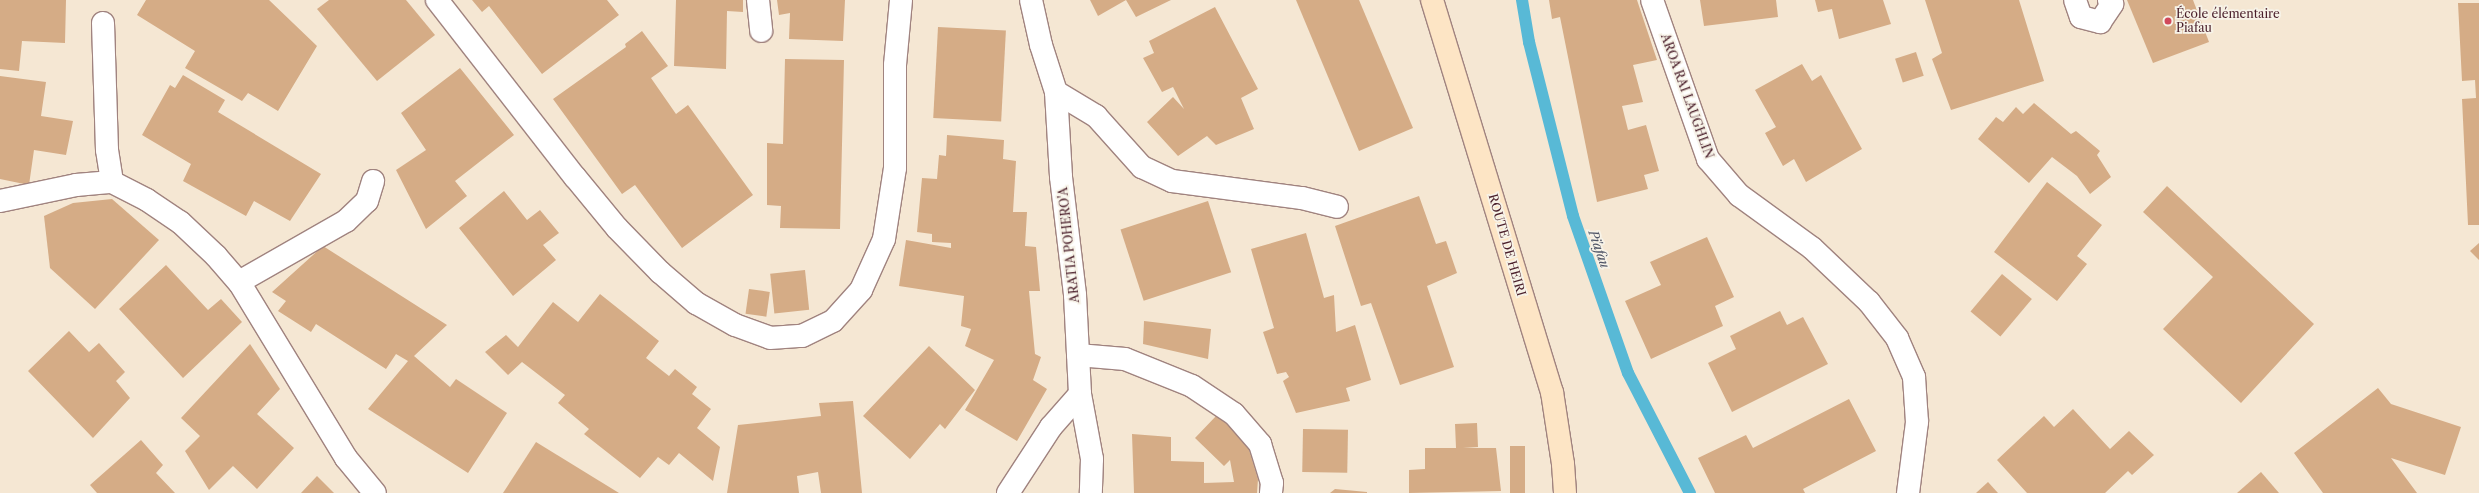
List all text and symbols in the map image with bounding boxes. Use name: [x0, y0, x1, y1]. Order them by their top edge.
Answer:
place label: École élémentaire Piafau: [2176, 7, 2280, 35]
marker: École élémentaire Piafau: [2163, 16, 2173, 26]
street label: AROA RAI LAUGHLIN: [1658, 31, 1716, 161]
street label: ARATIA POHERO'A: [1056, 186, 1082, 304]
street label: ROUTE DE HEIRI: [1486, 192, 1528, 298]
water label: Pi'afau: [1585, 228, 1613, 270]

